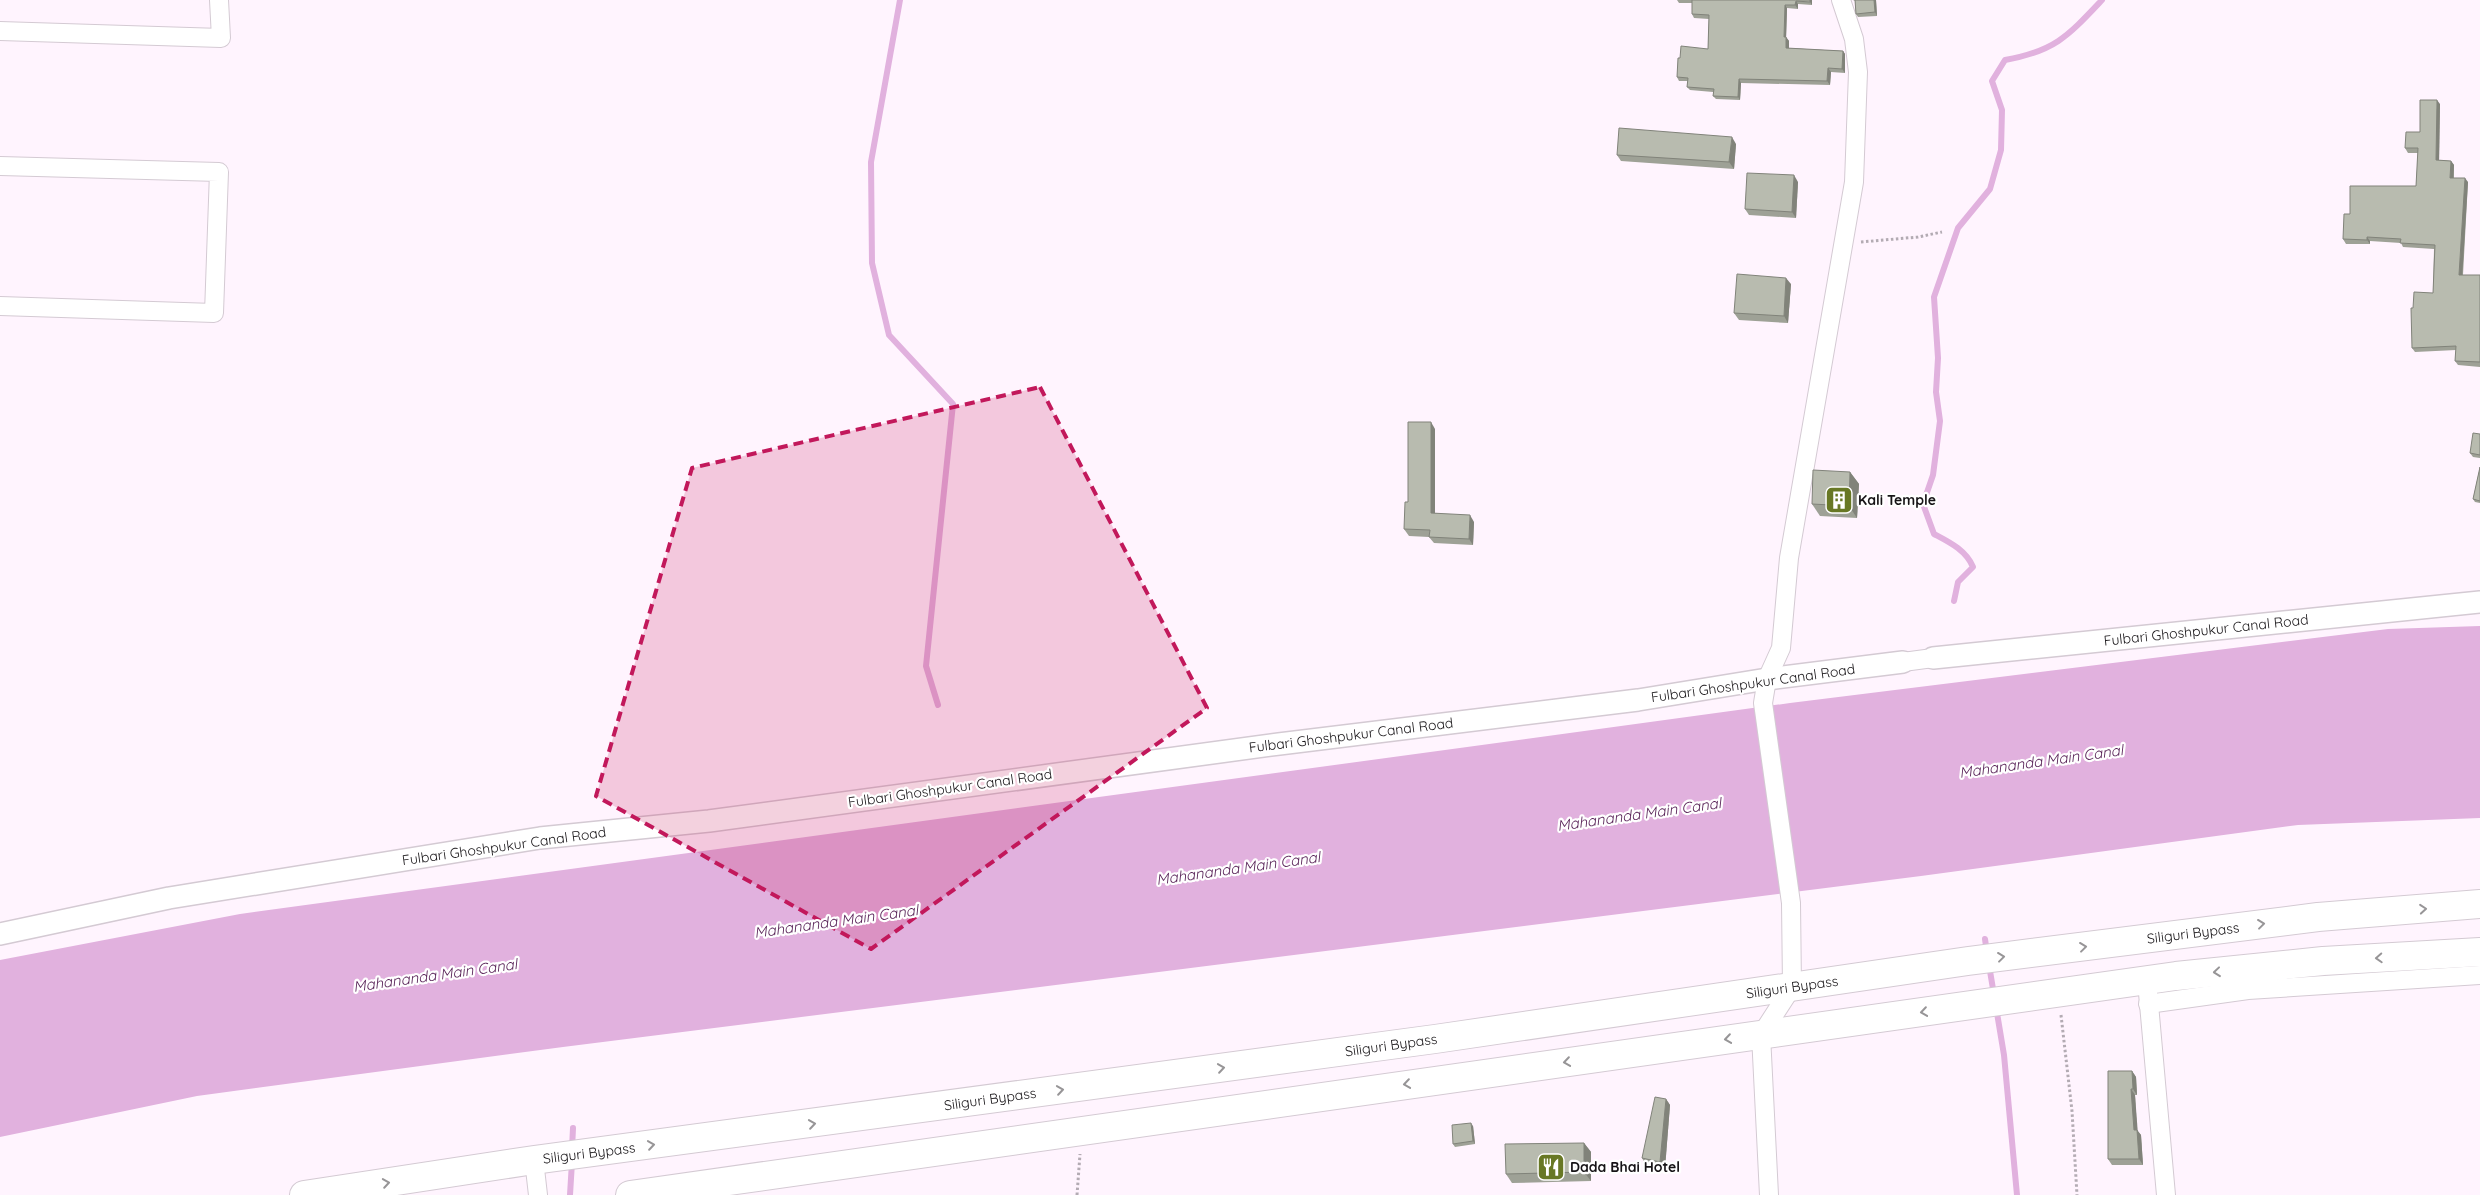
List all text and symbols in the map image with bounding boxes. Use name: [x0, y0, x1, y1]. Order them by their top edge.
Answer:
building icon: Kali Temple: [1824, 485, 1854, 515]
place label: Kali Temple: [1858, 491, 1936, 509]
street label: Fulbari Ghoshpukur Canal Road: [2103, 610, 2309, 650]
street label: Fulbari Ghoshpukur Canal Road: [1650, 660, 1856, 706]
street label: Fulbari Ghoshpukur Canal Road: [1248, 714, 1454, 756]
water label: Mahananda Main Canal: [1958, 740, 2126, 782]
street label: Fulbari Ghoshpukur Canal Road: [847, 765, 1053, 811]
water label: Mahananda Main Canal: [1556, 793, 1724, 835]
street label: Fulbari Ghoshpukur Canal Road: [401, 823, 607, 869]
water label: Mahananda Main Canal: [1155, 847, 1323, 889]
water label: Mahananda Main Canal: [753, 900, 921, 942]
one-way arrow: [2419, 903, 2427, 914]
street label: Siliguri Bypass: [2146, 918, 2240, 948]
one-way arrow: [2258, 919, 2266, 930]
one-way arrow: [2079, 942, 2087, 953]
one-way arrow: [1997, 952, 2005, 963]
one-way arrow: [2375, 952, 2383, 963]
water label: Mahananda Main Canal: [352, 954, 520, 996]
one-way arrow: [2213, 966, 2221, 977]
street label: Siliguri Bypass: [1745, 972, 1839, 1002]
one-way arrow: [1920, 1006, 1928, 1017]
street label: Siliguri Bypass: [1344, 1030, 1438, 1060]
one-way arrow: [1724, 1033, 1732, 1044]
one-way arrow: [1563, 1056, 1571, 1067]
one-way arrow: [1217, 1063, 1225, 1074]
one-way arrow: [1402, 1078, 1410, 1089]
street label: Siliguri Bypass: [943, 1084, 1037, 1114]
one-way arrow: [1055, 1085, 1064, 1095]
one-way arrow: [808, 1119, 816, 1130]
street label: Siliguri Bypass: [542, 1138, 636, 1168]
one-way arrow: [647, 1141, 655, 1151]
restaurant icon: Dada Bhai Hotel: [1536, 1152, 1566, 1182]
place label: Dada Bhai Hotel: [1570, 1158, 1680, 1176]
one-way arrow: [382, 1178, 391, 1188]

